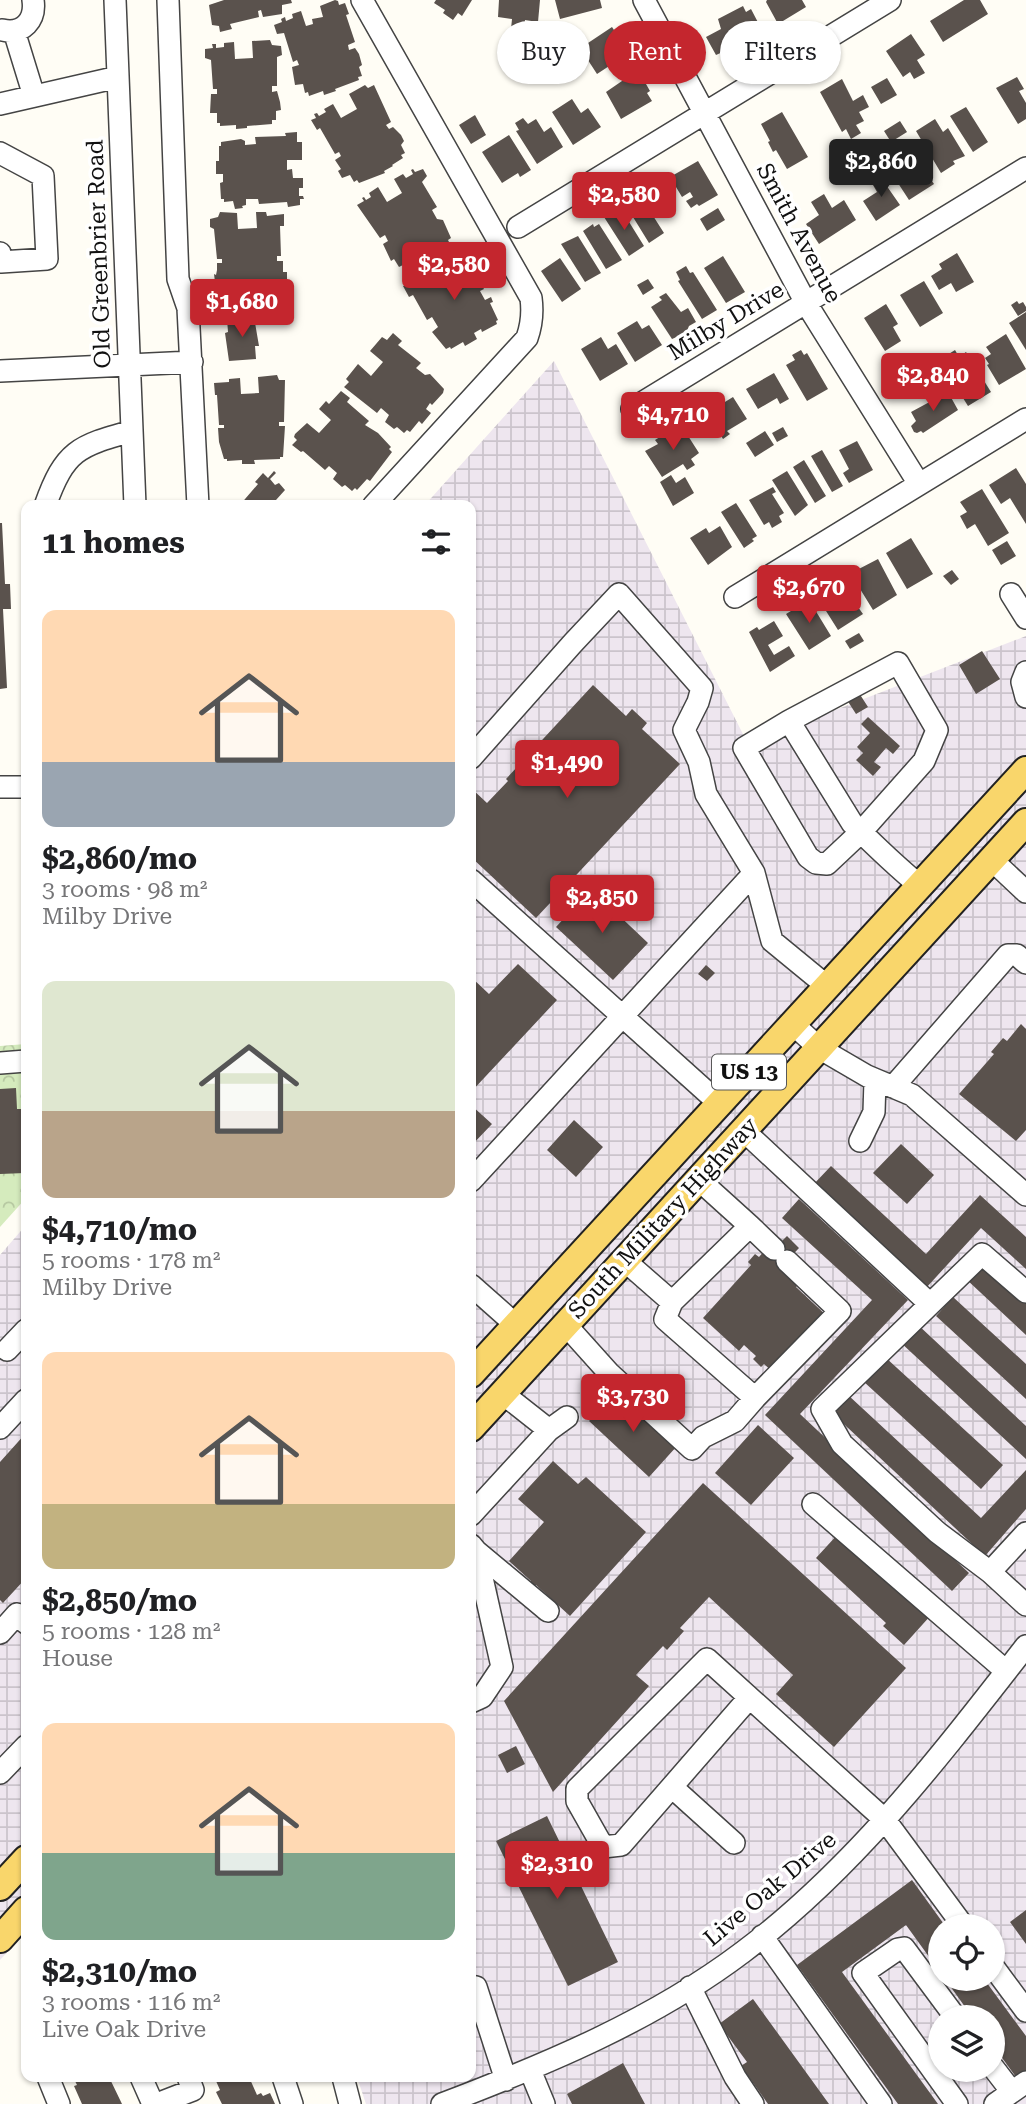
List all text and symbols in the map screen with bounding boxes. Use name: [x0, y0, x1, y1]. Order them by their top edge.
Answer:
chip: Buy: [497, 21, 590, 84]
chip: Rent: [604, 21, 706, 84]
chip: Filters: [720, 21, 841, 84]
street label: Old Greenbrier Road: [82, 139, 116, 369]
pin: $2,860: [824, 140, 938, 199]
text: $2,860: [845, 148, 917, 175]
street label: Smith Avenue: [751, 159, 847, 307]
pin: $2,580: [567, 173, 681, 232]
text: $2,580: [588, 181, 660, 208]
pin: $2,580: [397, 243, 511, 302]
text: $2,580: [418, 251, 490, 278]
street label: Milby Drive: [663, 276, 789, 366]
pin: $1,680: [185, 280, 299, 339]
text: $1,680: [206, 288, 278, 315]
pin: $2,840: [876, 354, 990, 413]
text: $2,840: [897, 362, 969, 389]
pin: $4,710: [616, 392, 730, 452]
text: $4,710: [637, 401, 709, 428]
icon: filters: [417, 523, 455, 561]
text: 11 homes: [42, 525, 185, 560]
pin: $2,670: [752, 566, 866, 625]
text: $2,670: [773, 574, 845, 601]
icon: home: [186, 655, 312, 781]
pin: $1,490: [510, 740, 624, 800]
text: $1,490: [531, 749, 603, 776]
text: $2,860/mo: [42, 841, 197, 876]
text: 3 rooms · 98 m²: [42, 876, 208, 903]
pin: $2,850: [545, 876, 659, 935]
text: $2,850: [566, 884, 638, 911]
text: Milby Drive: [42, 903, 172, 930]
icon: home: [186, 1026, 312, 1152]
road number: US 13: [712, 1054, 786, 1090]
street label: South Military Highway: [563, 1112, 763, 1324]
text: $4,710/mo: [42, 1212, 197, 1247]
text: 5 rooms · 178 m²: [42, 1247, 220, 1274]
text: Milby Drive: [42, 1274, 172, 1301]
pin: $3,730: [576, 1374, 690, 1434]
text: $3,730: [597, 1383, 669, 1410]
icon: home: [186, 1397, 312, 1523]
text: $2,850/mo: [42, 1583, 197, 1618]
text: 5 rooms · 128 m²: [42, 1618, 220, 1645]
text: House: [42, 1645, 113, 1672]
icon: home: [186, 1768, 312, 1894]
street label: Live Oak Drive: [698, 1826, 842, 1952]
pin: $2,310: [500, 1842, 614, 1901]
text: $2,310: [521, 1850, 593, 1877]
map controls: [928, 1914, 1005, 2082]
button: locate: [928, 1914, 1005, 1991]
text: $2,310/mo: [42, 1954, 197, 1989]
text: 3 rooms · 116 m²: [42, 1989, 220, 2016]
button: layers: [928, 2005, 1005, 2082]
text: Live Oak Drive: [42, 2016, 206, 2043]

